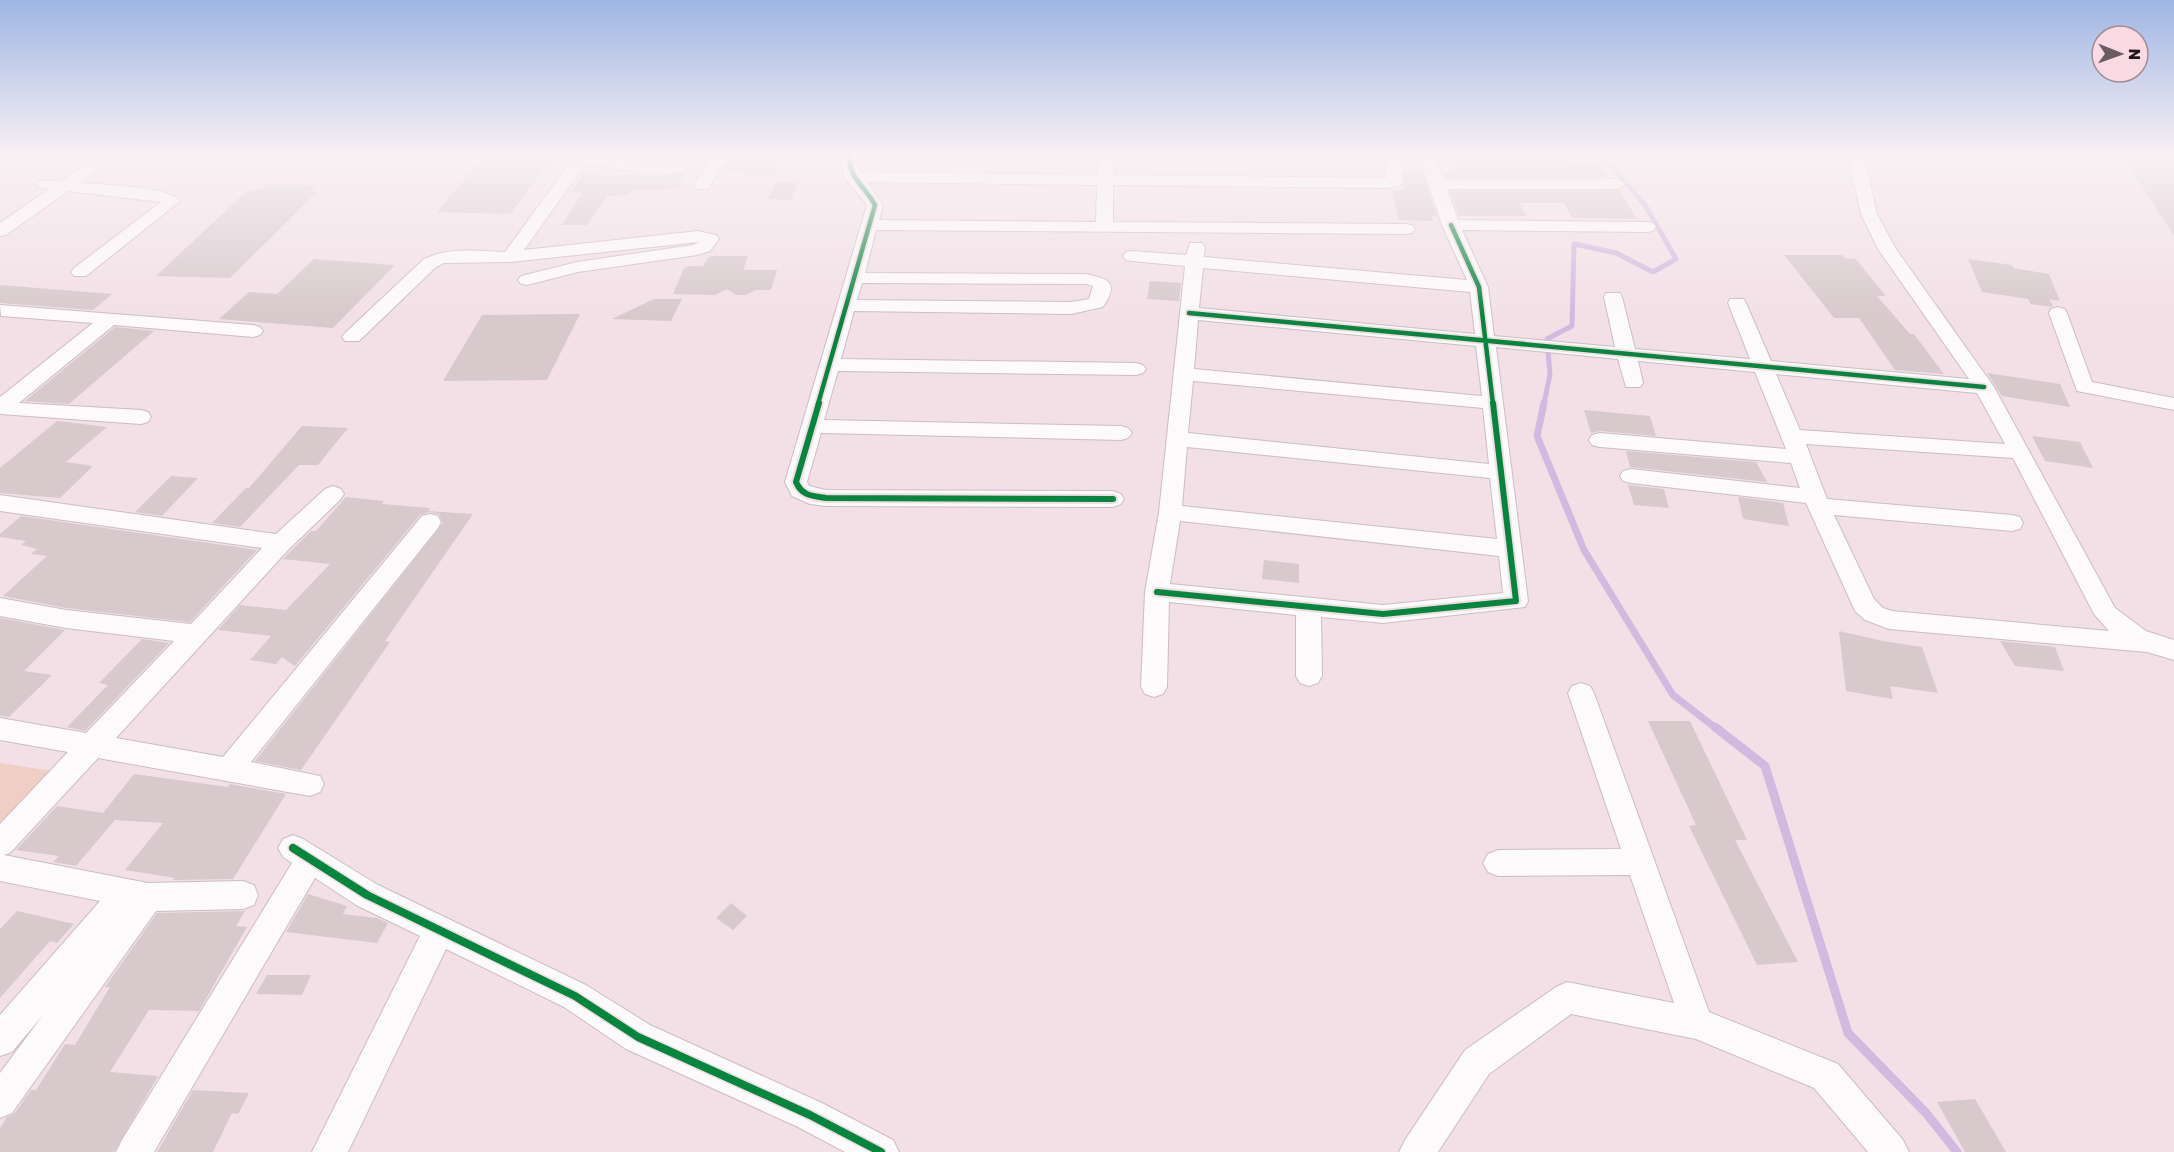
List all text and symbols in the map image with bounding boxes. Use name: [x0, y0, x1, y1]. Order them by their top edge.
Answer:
north arrow: [2090, 24, 2150, 84]
text: N: [2125, 48, 2144, 60]

